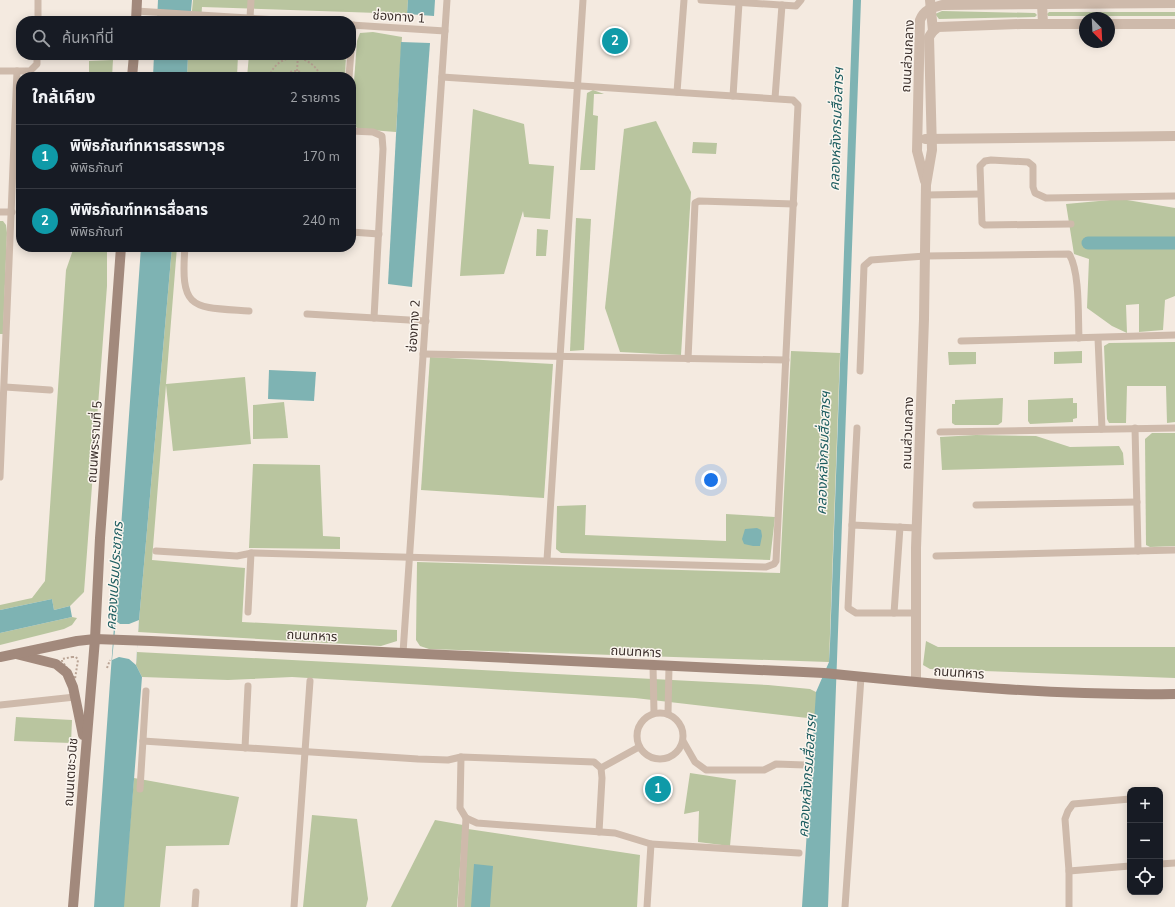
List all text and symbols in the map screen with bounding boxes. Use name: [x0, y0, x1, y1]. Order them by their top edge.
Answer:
street label: ช่องทาง 1: [372, 6, 426, 28]
north arrow: [1079, 12, 1115, 48]
search box: [16, 16, 356, 60]
street label: ถนนส่วนกลาง: [897, 19, 919, 93]
pin: 2: [602, 26, 628, 56]
icon: search: [30, 27, 52, 49]
text: ค้นหาที่นี่: [62, 28, 114, 48]
water label: คลองหลังกรมสื่อสารฯ: [824, 66, 848, 191]
text: ใกล้เคียง: [32, 86, 95, 109]
text: 2 รายการ: [290, 89, 340, 107]
text: พิพิธภัณฑ์ทหารสรรพาวุธ: [70, 136, 225, 156]
text: 1: [41, 148, 49, 166]
text: 170 m: [302, 148, 340, 166]
text: พิพิธภัณฑ์: [70, 159, 123, 177]
text: พิพิธภัณฑ์ทหารสื่อสาร: [70, 200, 208, 220]
text: 2: [41, 212, 49, 230]
text: 240 m: [302, 212, 340, 230]
text: พิพิธภัณฑ์: [70, 223, 123, 241]
street label: ช่องทาง 2: [403, 299, 425, 353]
water label: คลองหลังกรมสื่อสารฯ: [811, 390, 835, 515]
street label: ถนนส่วนกลาง: [898, 396, 918, 470]
street label: ถนนพระรามที่ 5: [82, 400, 107, 484]
your location: [701, 470, 721, 490]
water label: คลองเปรมประชากร: [101, 520, 128, 631]
street label: ถนนทหาร: [286, 626, 338, 646]
street label: ถนนทหาร: [610, 642, 662, 662]
street label: ถนนทหาร: [933, 662, 985, 684]
water label: คลองหลังกรมสื่อสารฯ: [793, 713, 821, 838]
street label: ถนนเตชะวนิช: [60, 737, 82, 807]
pin: 1: [645, 774, 671, 804]
map controls: [1127, 787, 1163, 895]
button: +: [1127, 787, 1163, 823]
button: −: [1127, 823, 1163, 859]
button: locate: [1127, 859, 1163, 895]

